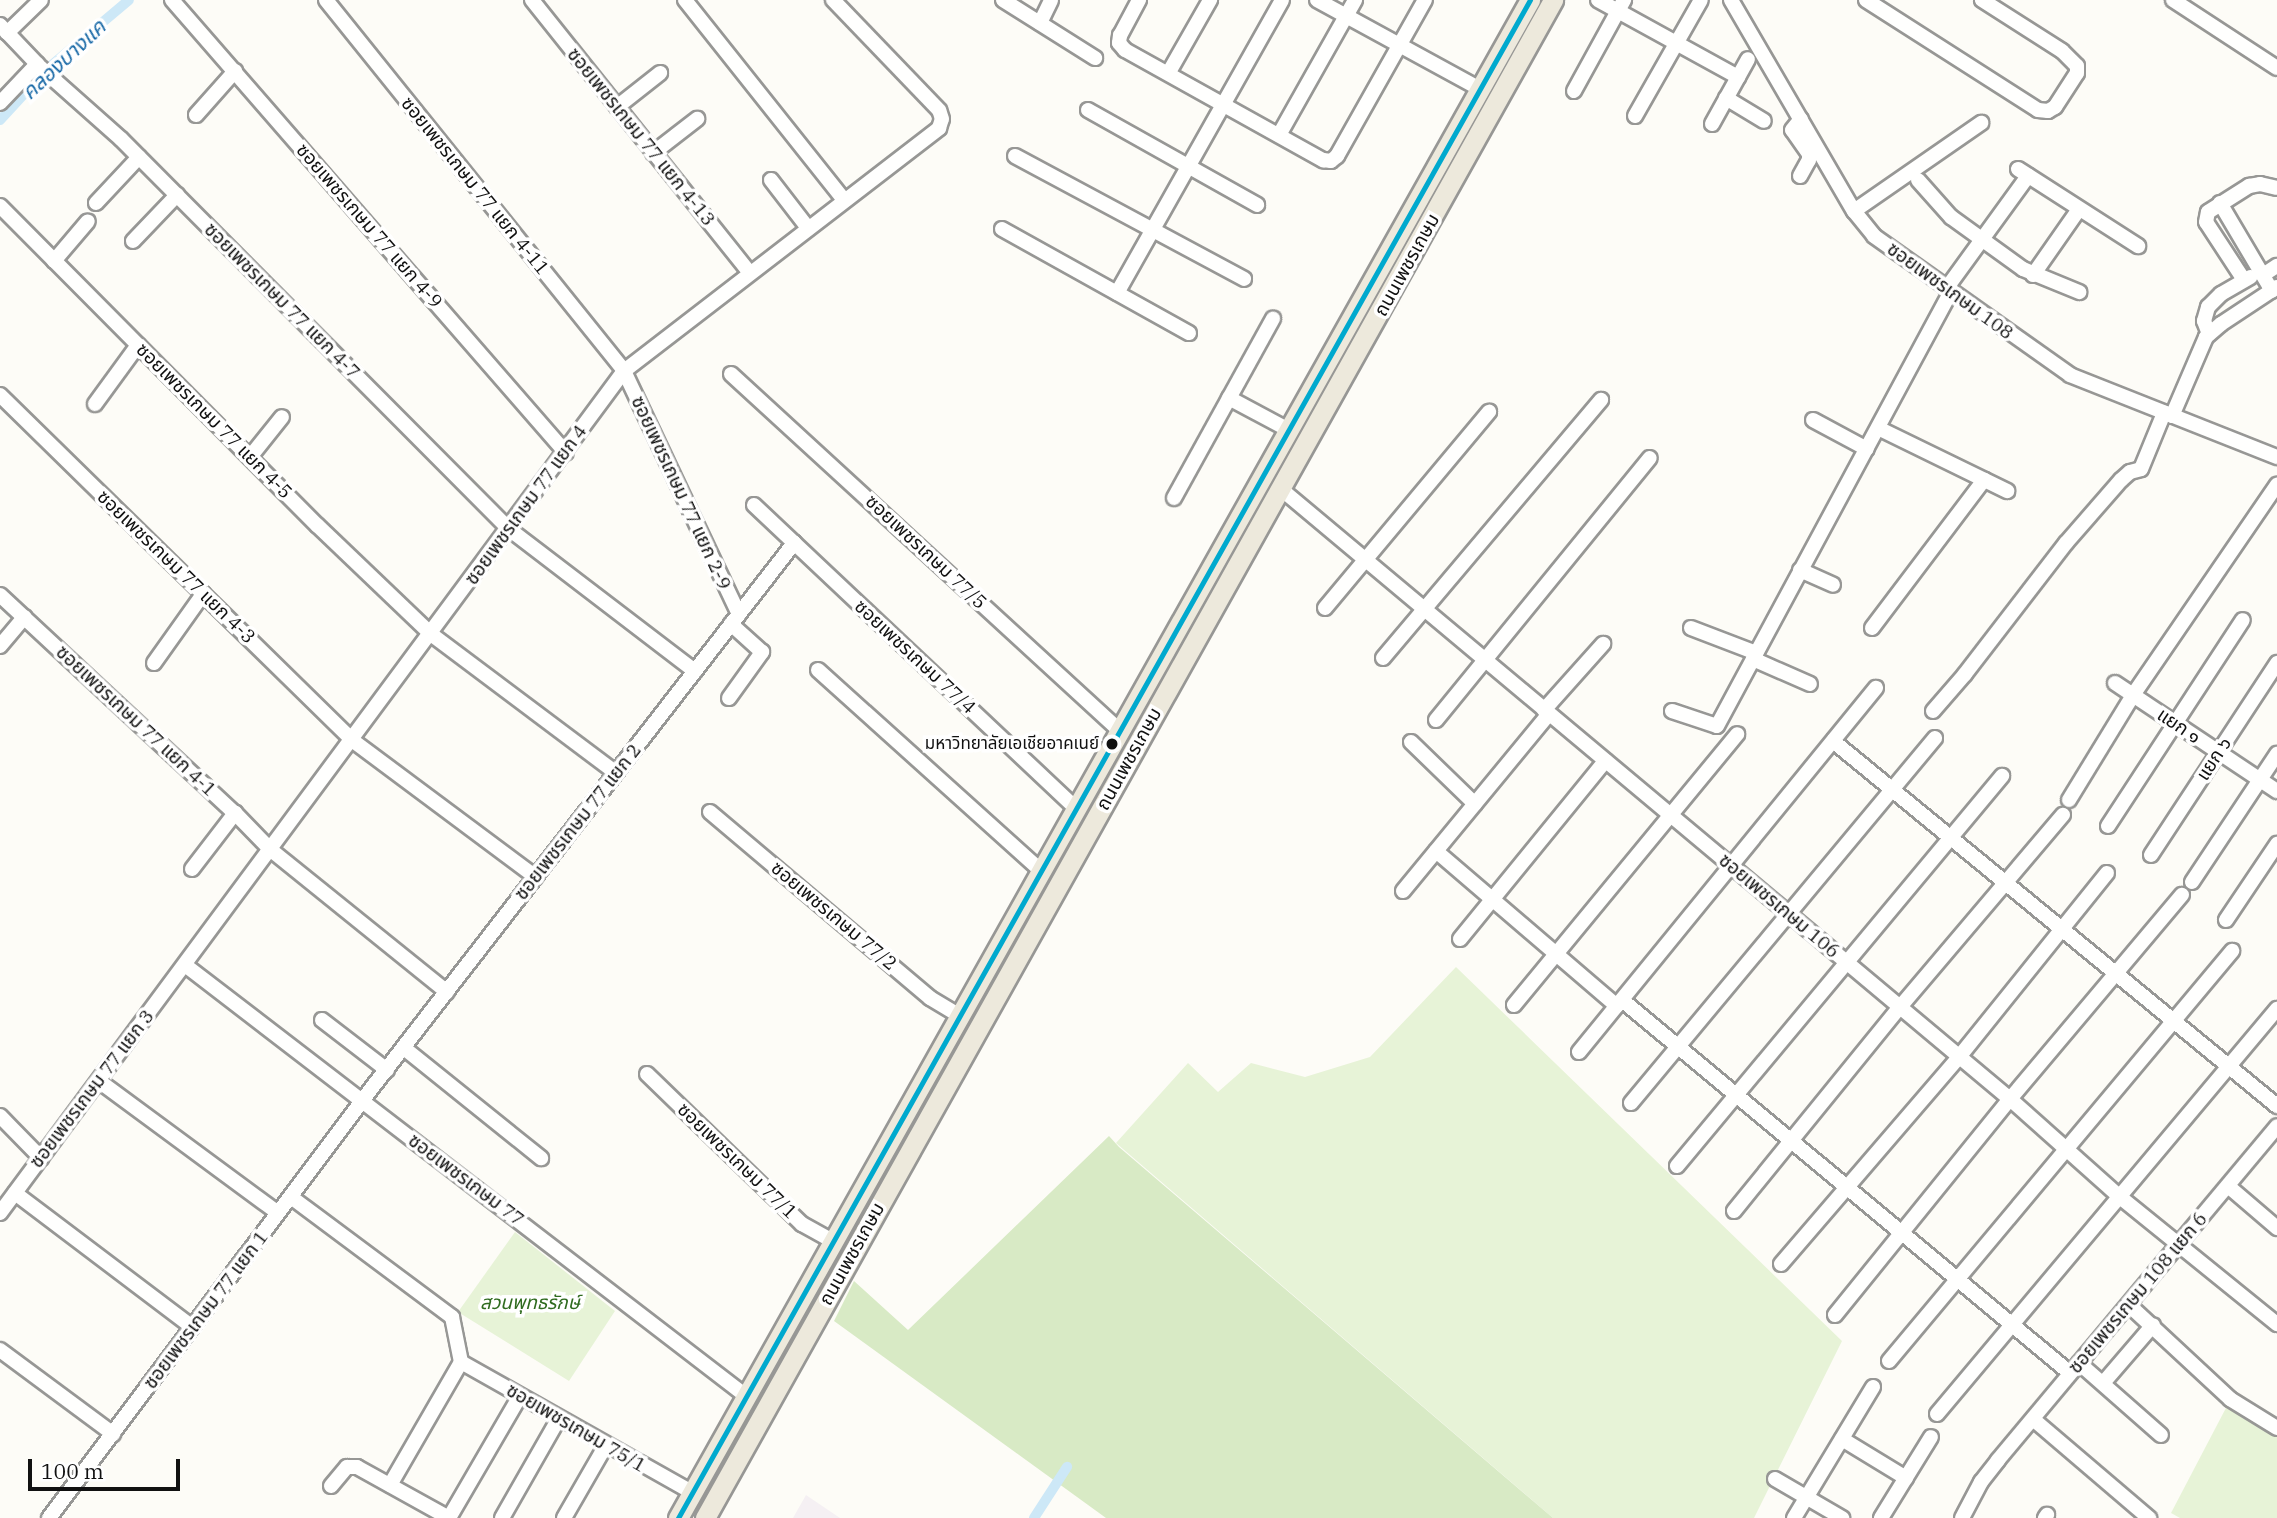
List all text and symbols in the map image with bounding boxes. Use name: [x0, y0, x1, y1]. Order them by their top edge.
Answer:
water label: คลองบางแค: [16, 14, 110, 104]
street label: ซอยเพชรเกษม 77 แยก 4-13: [562, 43, 720, 231]
street label: ซอยเพชรเกษม 77 แยก 4-11: [396, 92, 554, 280]
street label: ซอยเพชรเกษม 77 แยก 4-9: [291, 139, 447, 313]
street label: ถนนเพชรเกษม: [1369, 210, 1445, 320]
street label: ซอยเพชรเกษม 77 แยก 4-7: [199, 218, 365, 384]
street label: ซอยเพชรเกษม 108: [1882, 238, 2018, 344]
street label: ซอยเพชรเกษม 77 แยก 4-5: [131, 338, 297, 504]
street label: ซอยเพชรเกษม 77 แยก 2-9: [626, 393, 736, 593]
street label: ซอยเพชรเกษม 77 แยก 4: [460, 421, 592, 589]
street label: ซอยเพชรเกษม 77 แยก 4-3: [92, 486, 260, 648]
street label: ซอยเพชรเกษม 77/5: [861, 490, 991, 614]
street label: ซอยเพชรเกษม 77/4: [850, 595, 980, 719]
street label: ซอยเพชรเกษม 77 แยก 4-1: [51, 641, 221, 801]
street label: แยก ๑: [2153, 703, 2205, 749]
street label: ถนนเพชรเกษม: [1091, 704, 1167, 814]
street label: แยก ๖: [2192, 733, 2236, 785]
place label: มหาวิทยาลัยเอเชียอาคเนย์: [925, 734, 1099, 754]
marker: มหาวิทยาลัยเอเชียอาคเนย์: [1105, 737, 1119, 751]
street label: ซอยเพชรเกษม 77 แยก 2: [510, 739, 646, 905]
street label: ซอยเพชรเกษม 106: [1714, 849, 1844, 963]
street label: ซอยเพชรเกษม 77/2: [766, 857, 902, 975]
street label: ซอยเพชรเกษม 77 แยก 3: [25, 1005, 159, 1173]
street label: ซอยเพชรเกษม 77/1: [672, 1098, 802, 1224]
street label: ซอยเพชรเกษม 77: [404, 1129, 528, 1231]
street label: ถนนเพชรเกษม: [814, 1199, 890, 1309]
street label: ซอยเพชรเกษม 108 แยก 6: [2064, 1208, 2212, 1378]
street label: ซอยเพชรเกษม 77 แยก 1: [139, 1226, 273, 1394]
park label: สวนพุทธรักษ์: [480, 1292, 580, 1314]
street label: ซอยเพชรเกษม 75/1: [502, 1379, 650, 1477]
scale bar: [32, 1444, 184, 1488]
text: 100 m: [41, 1457, 104, 1485]

